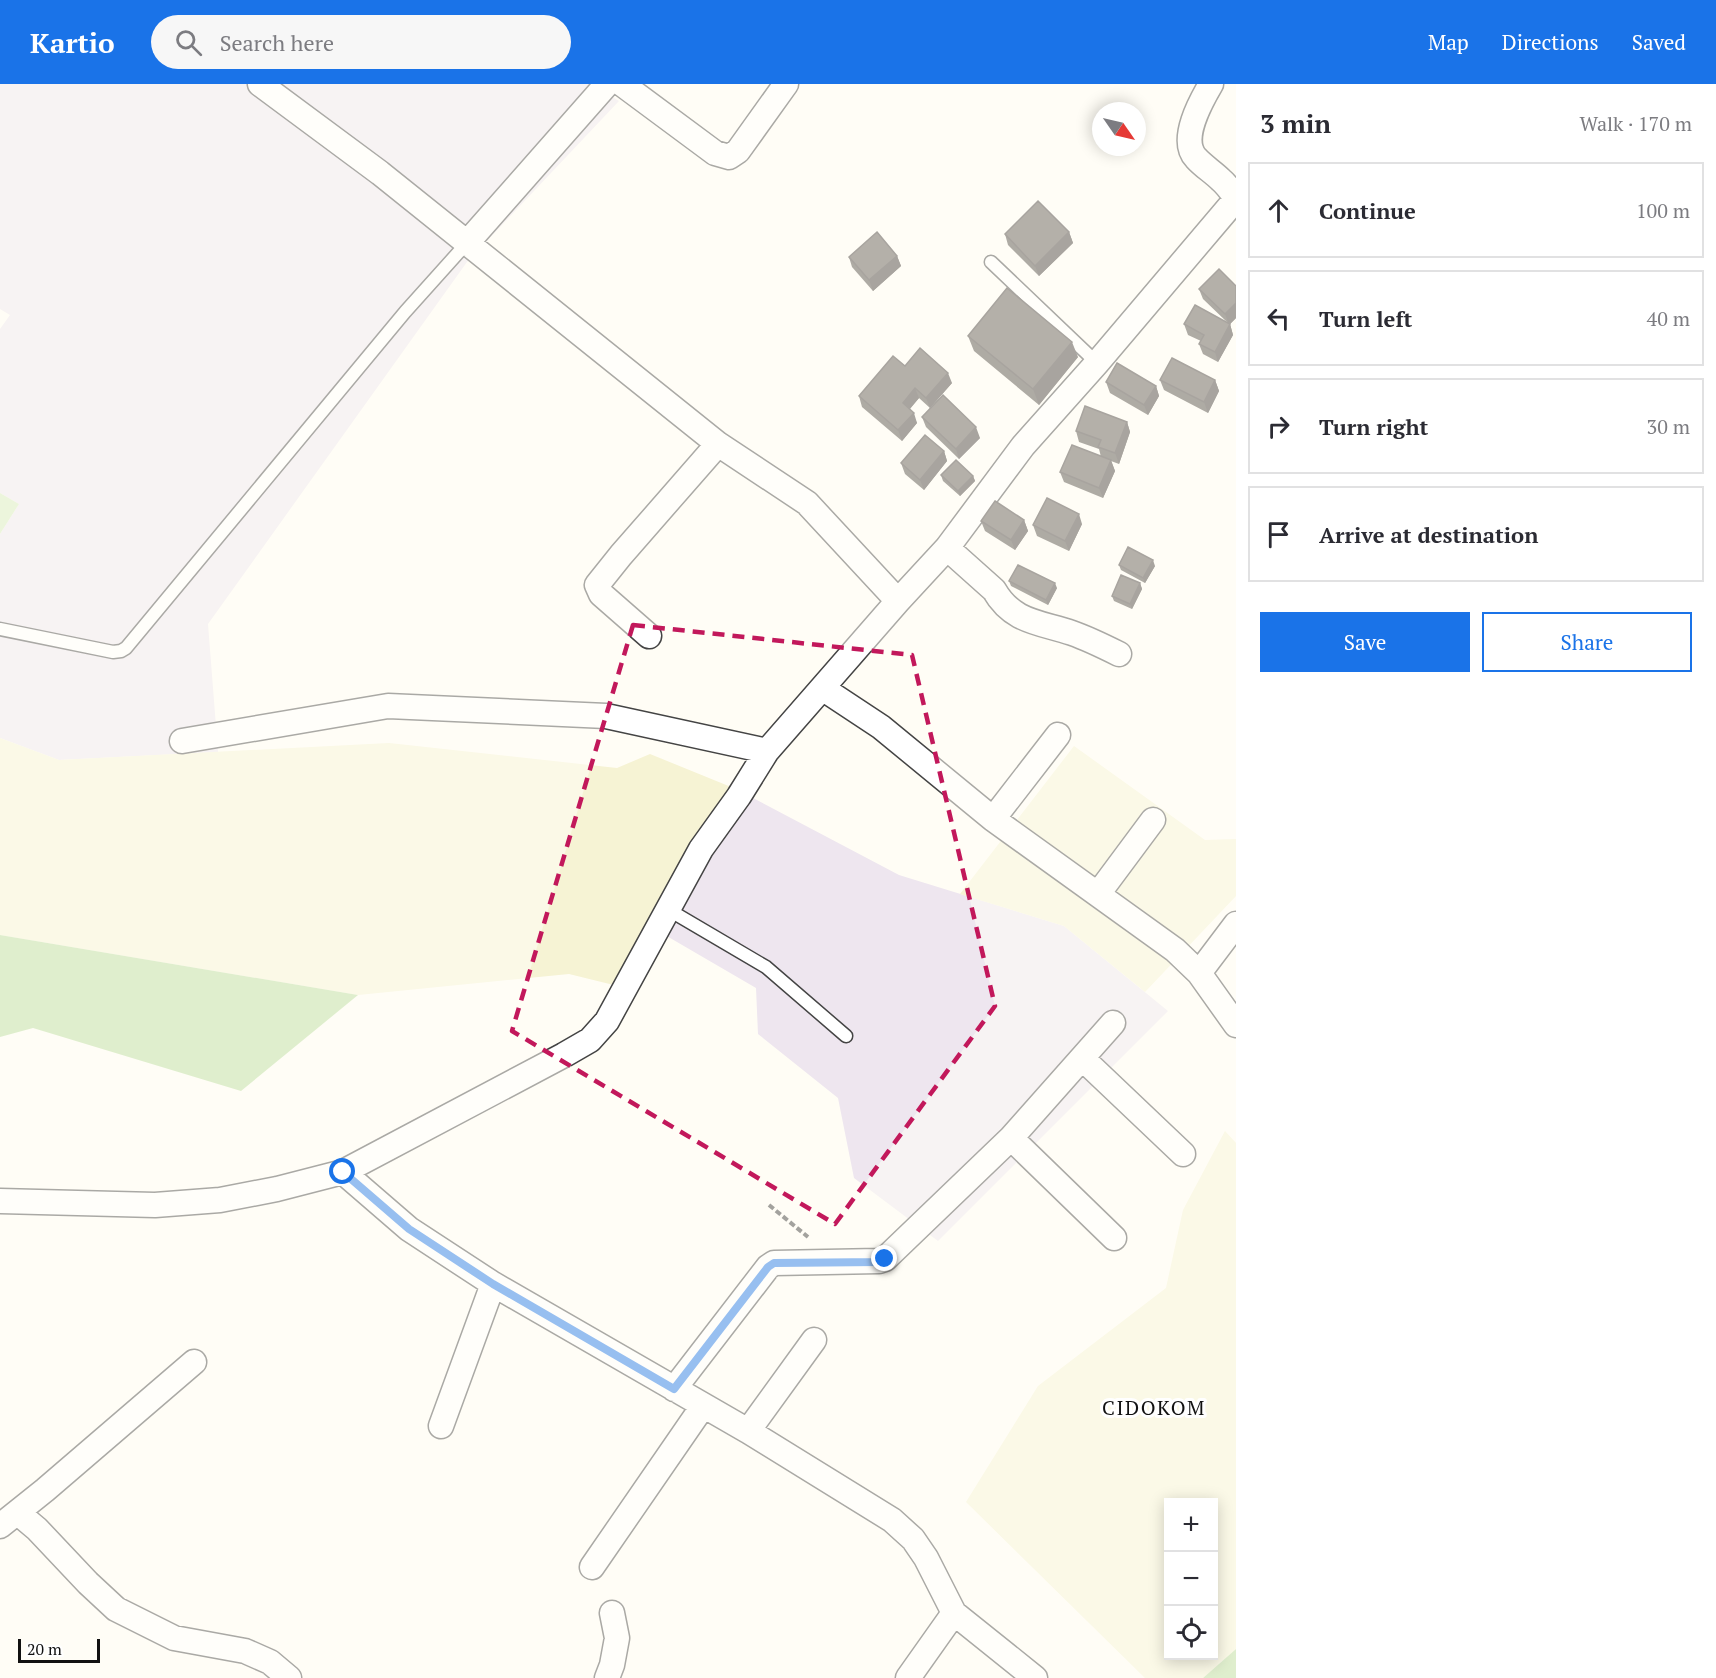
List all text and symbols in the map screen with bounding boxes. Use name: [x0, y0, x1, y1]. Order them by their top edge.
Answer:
search box: [151, 15, 571, 69]
text: Kartio: [30, 24, 115, 61]
icon: search: [172, 26, 205, 59]
text: Search here: [220, 28, 334, 57]
text: Map: [1428, 28, 1469, 56]
text: Directions: [1502, 28, 1599, 56]
text: Saved: [1632, 28, 1686, 56]
north arrow: [1092, 102, 1146, 156]
text: 3 min: [1260, 106, 1331, 140]
text: Walk · 170 m: [1580, 110, 1692, 137]
icon: ahead: [1262, 194, 1295, 227]
text: Continue: [1319, 196, 1416, 225]
text: 100 m: [1636, 197, 1690, 224]
icon: left: [1262, 302, 1295, 335]
text: Turn left: [1319, 304, 1412, 333]
text: 40 m: [1647, 305, 1690, 332]
icon: right: [1262, 410, 1295, 443]
text: Turn right: [1319, 412, 1428, 441]
text: 30 m: [1647, 413, 1690, 440]
icon: arrive: [1262, 518, 1295, 551]
text: Arrive at destination: [1319, 520, 1538, 549]
button: Save: [1260, 612, 1470, 672]
button: Share: [1482, 612, 1692, 672]
route start: [329, 1158, 355, 1184]
route end: [871, 1245, 897, 1271]
district label: CIDOKOM: [1102, 1394, 1206, 1421]
map controls: [1164, 1498, 1218, 1660]
button: +: [1164, 1498, 1218, 1552]
button: −: [1164, 1552, 1218, 1606]
button: locate: [1164, 1606, 1218, 1660]
scale bar: [18, 1636, 100, 1664]
text: 20 m: [27, 1638, 62, 1660]

